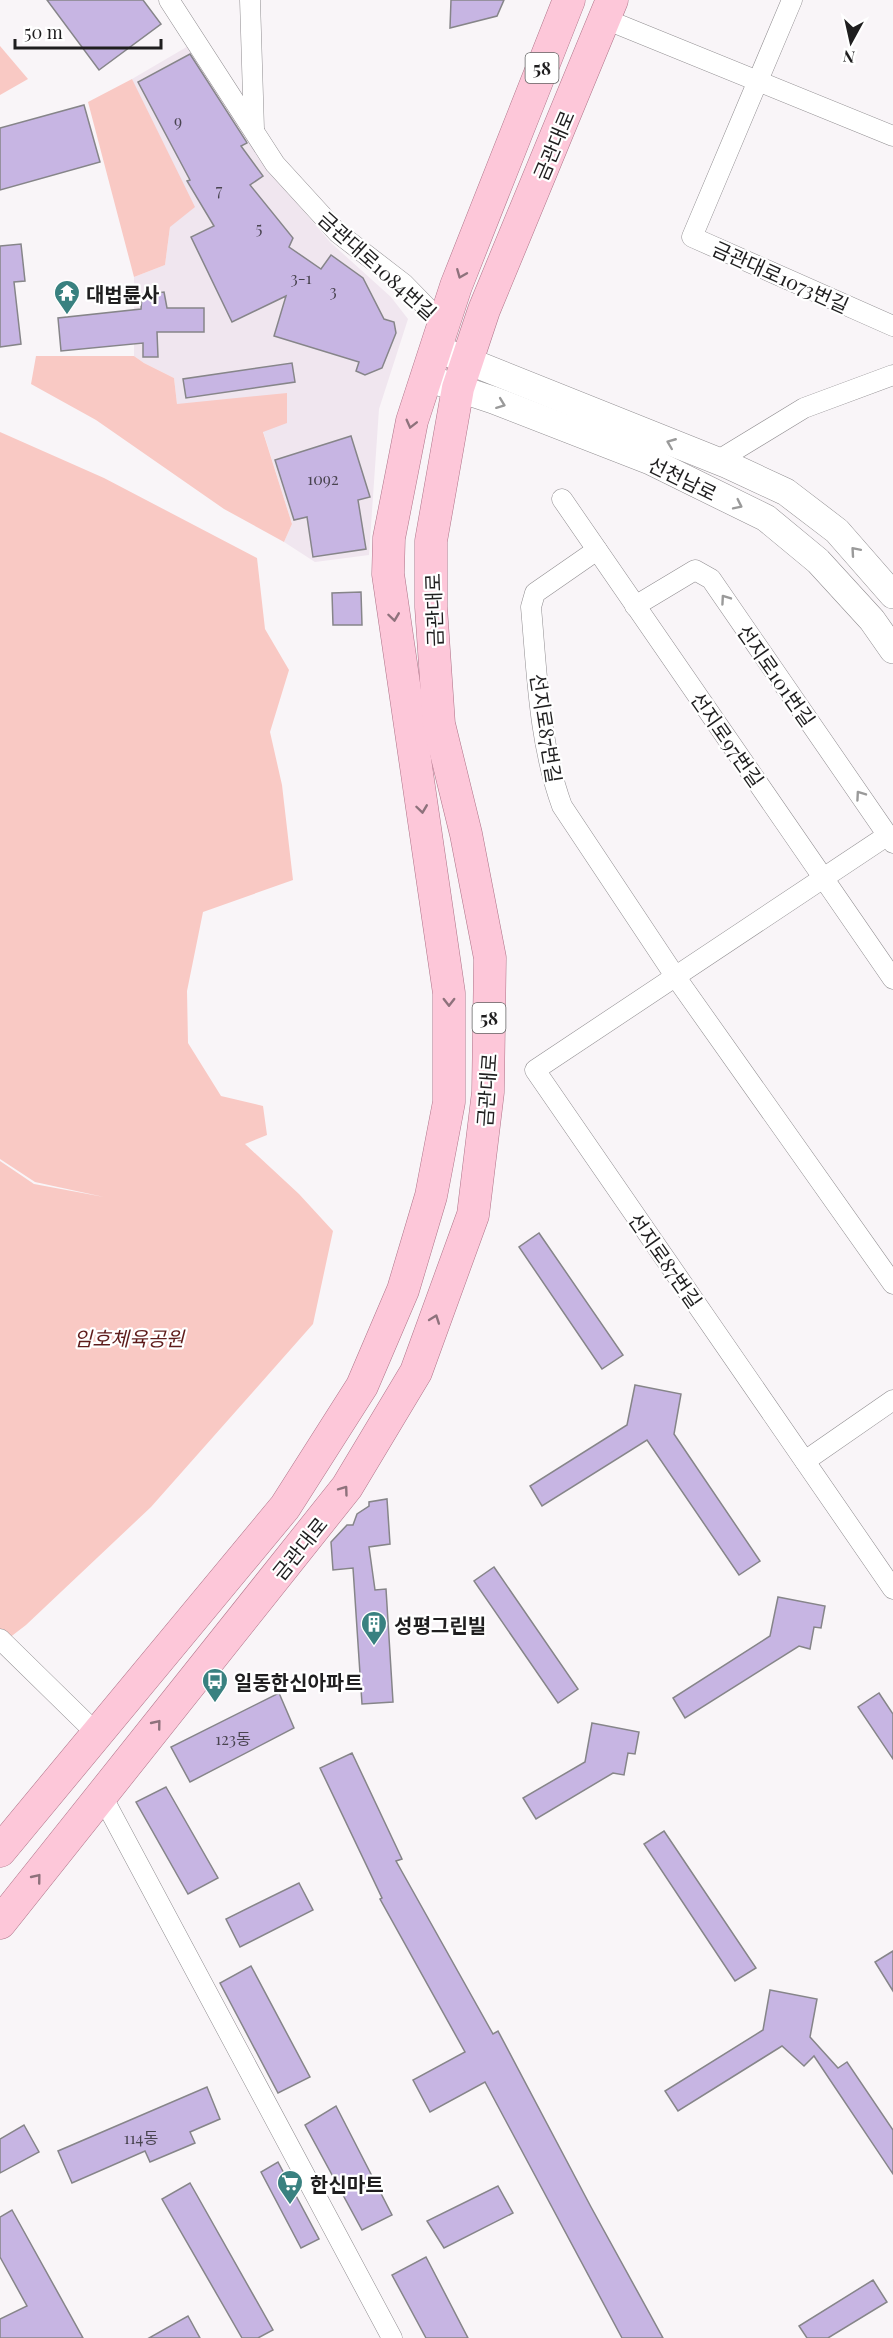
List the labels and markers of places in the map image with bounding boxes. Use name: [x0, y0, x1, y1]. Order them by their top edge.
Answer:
temple icon: 대법륜사: [52, 278, 82, 316]
place label: 대법륜사: [86, 280, 160, 307]
building icon: 성평그린빌: [359, 1609, 389, 1647]
place label: 성평그린빌: [394, 1611, 486, 1638]
bus stop icon: 일동한신아파트: [200, 1666, 230, 1704]
place label: 일동한신아파트: [234, 1668, 363, 1695]
supermarket icon: 한신마트: [275, 2168, 305, 2206]
place label: 한신마트: [310, 2170, 384, 2197]

